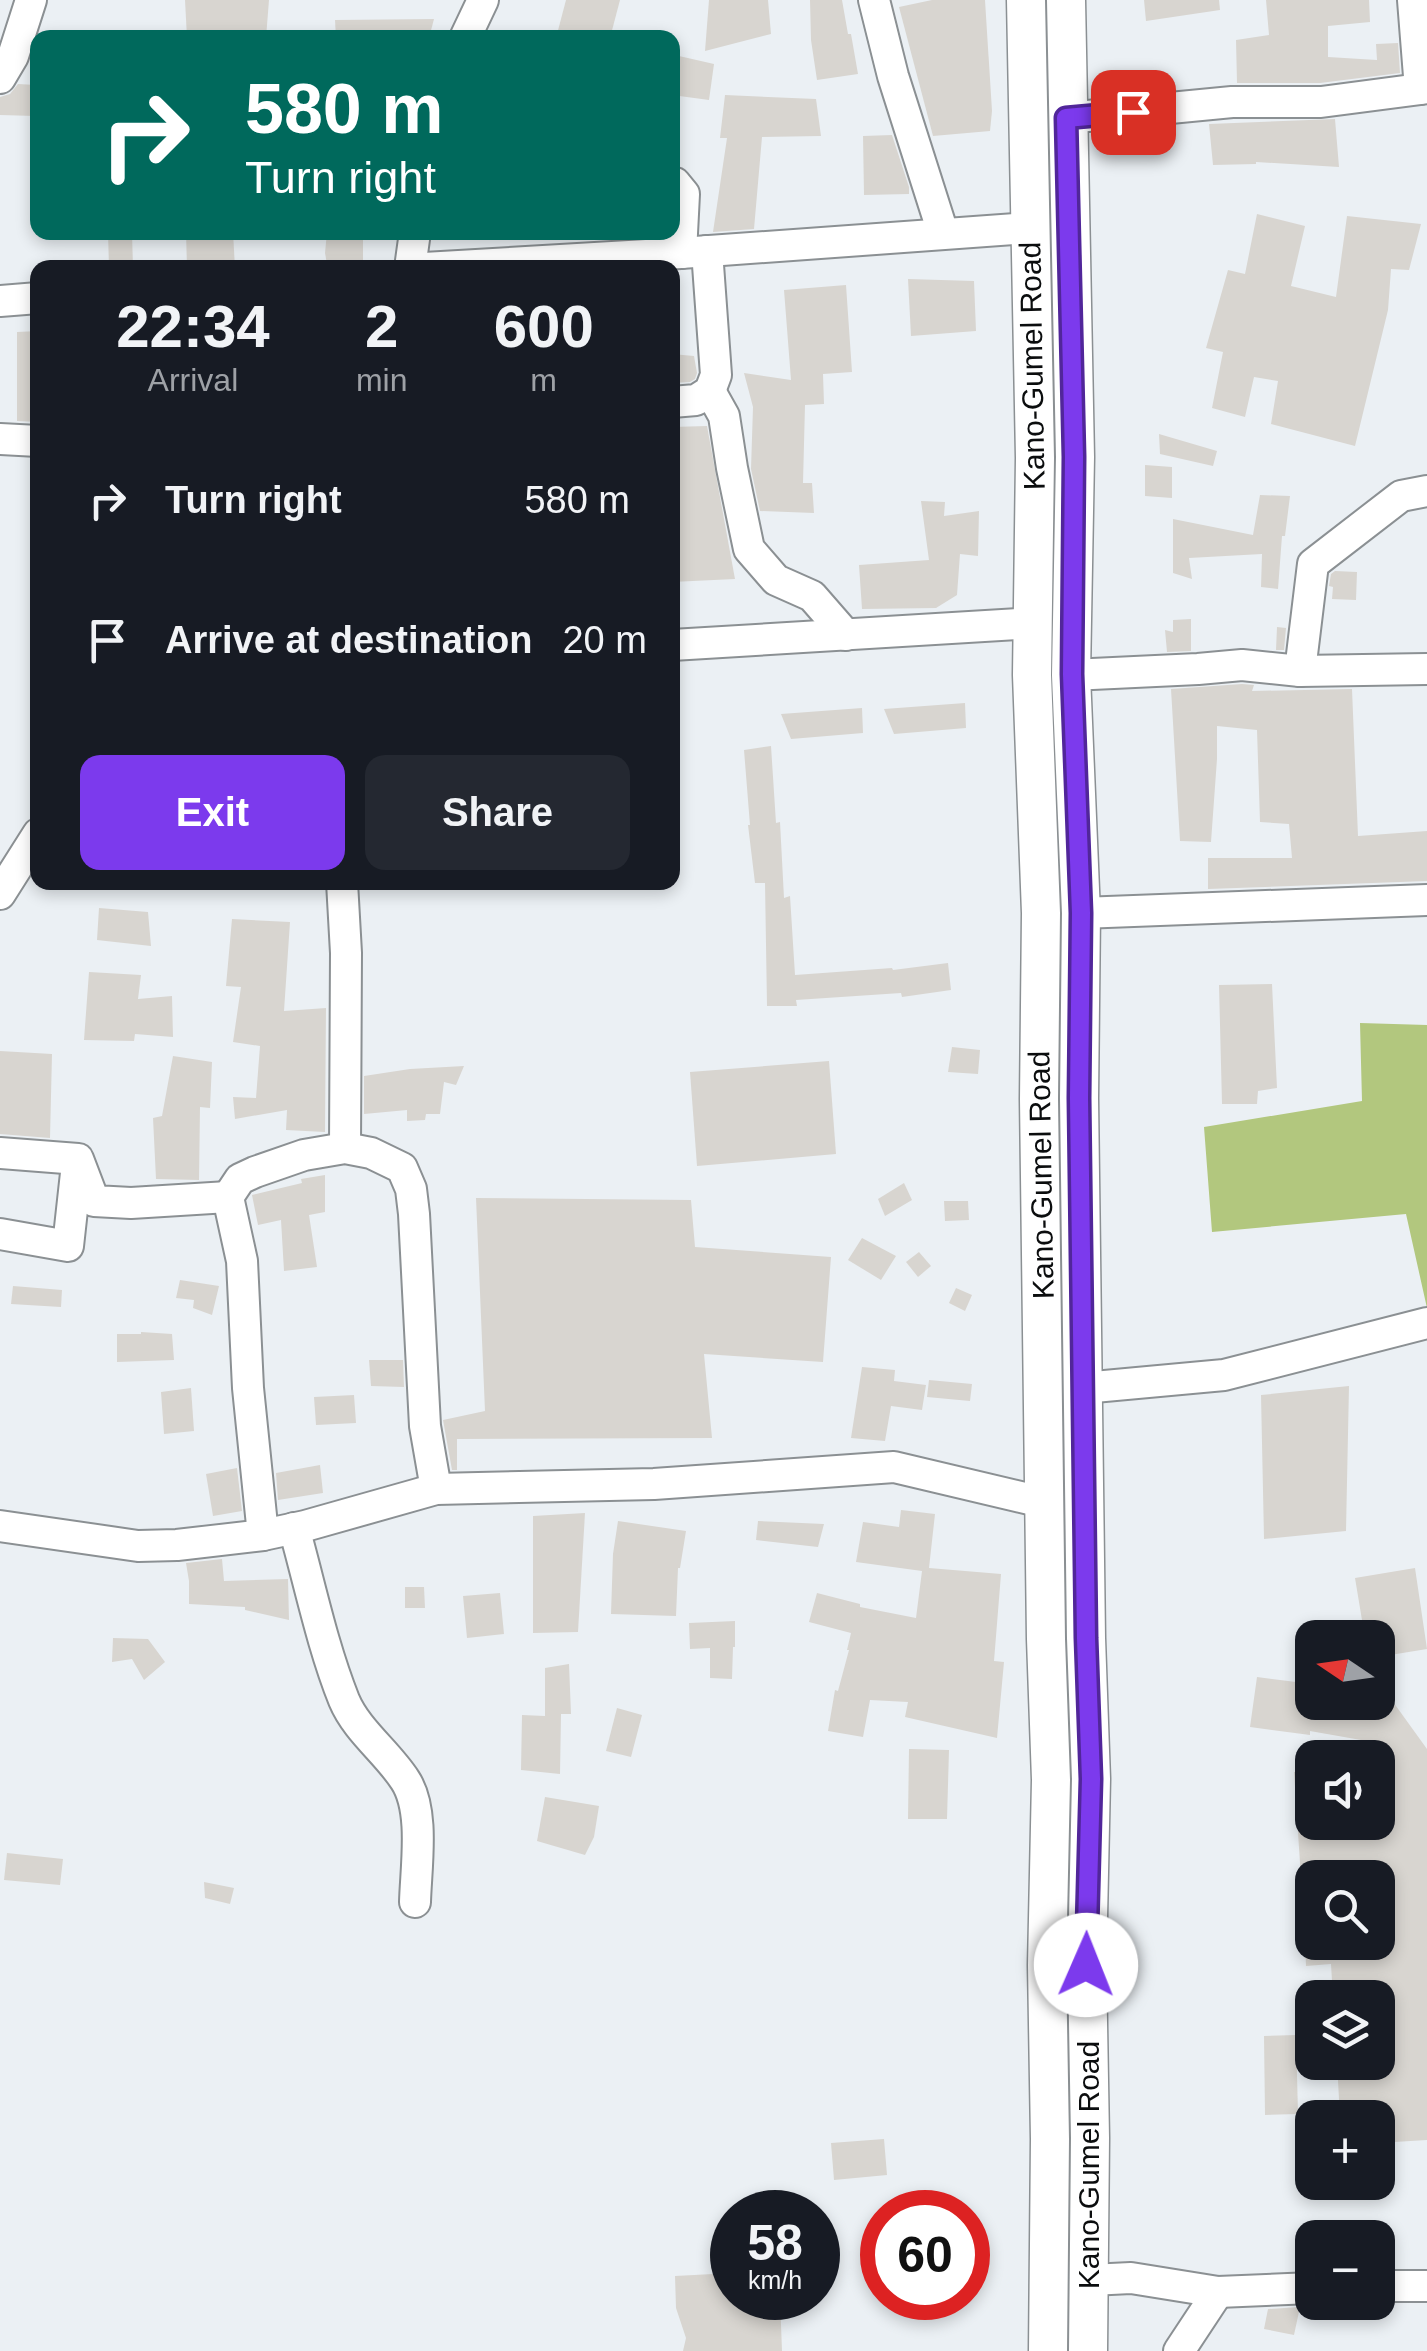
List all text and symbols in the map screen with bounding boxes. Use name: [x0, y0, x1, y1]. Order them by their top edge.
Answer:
icon: right: [80, 70, 210, 200]
text: 580 m: [245, 70, 443, 148]
pin: [1091, 70, 1176, 155]
icon: arrive: [1106, 85, 1161, 140]
text: Turn right: [245, 152, 436, 203]
street label: Kano-Gumel Road: [1013, 241, 1051, 491]
text: 22:34: [116, 293, 270, 360]
text: 2: [365, 293, 398, 360]
text: 600: [494, 293, 594, 360]
text: Arrival: [148, 362, 238, 398]
text: min: [356, 362, 407, 398]
text: m: [530, 362, 557, 398]
icon: right: [80, 473, 135, 528]
text: Turn right: [165, 479, 342, 521]
text: 580 m: [524, 479, 630, 521]
icon: arrive: [80, 613, 135, 668]
text: Arrive at destination: [165, 619, 532, 661]
text: 20 m: [562, 619, 647, 661]
button: Exit: [80, 755, 345, 870]
button: Share: [365, 755, 630, 870]
street label: Kano-Gumel Road: [1022, 1050, 1060, 1300]
north arrow: [1295, 1620, 1395, 1720]
map controls: [1295, 1620, 1395, 2320]
button: sound: [1295, 1740, 1395, 1840]
button: search: [1295, 1860, 1395, 1960]
position arrow: [1034, 1913, 1138, 2017]
button: layers: [1295, 1980, 1395, 2080]
street label: Kano-Gumel Road: [1072, 2041, 1105, 2289]
button: +: [1295, 2100, 1395, 2200]
speed limit sign: 60: [860, 2190, 990, 2320]
text: 58: [747, 2215, 803, 2271]
button: −: [1295, 2220, 1395, 2320]
text: km/h: [748, 2266, 802, 2294]

